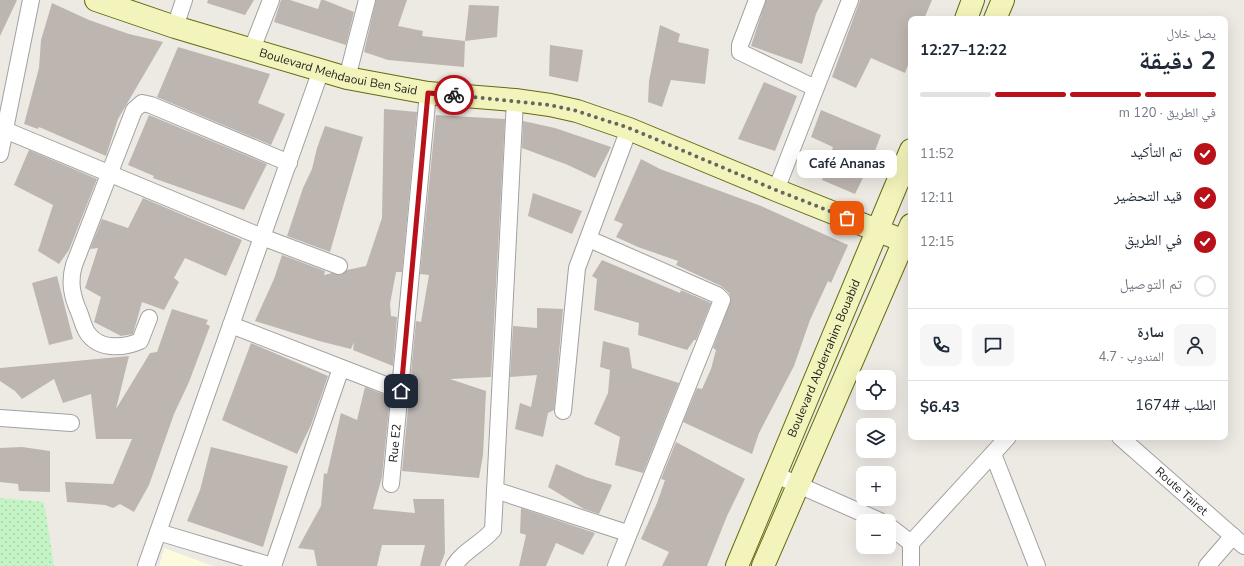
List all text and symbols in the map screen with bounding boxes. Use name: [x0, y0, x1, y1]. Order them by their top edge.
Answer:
text: يصل خلال: [1166, 25, 1216, 43]
text: 12:22–12:27: [920, 40, 1007, 60]
text: 2 دقيقة: [1139, 43, 1216, 78]
street label: Boulevard Mehdaoui Ben Said: [257, 44, 419, 99]
courier: [434, 75, 474, 115]
icon: bike: [443, 84, 465, 106]
text: في الطريق · 120 m: [1119, 104, 1216, 122]
text: تم التأكيد: [1130, 142, 1182, 162]
icon: check: [1194, 143, 1216, 165]
text: 11:52: [920, 145, 954, 163]
callout: Café Ananas: [797, 150, 897, 178]
text: Café Ananas: [809, 155, 885, 173]
text: قيد التحضير: [1114, 186, 1182, 206]
icon: check: [1194, 187, 1216, 209]
text: 12:11: [920, 189, 954, 207]
pin: [830, 201, 864, 235]
icon: bag: [836, 207, 858, 229]
text: في الطريق: [1125, 230, 1182, 250]
icon: check: [1194, 231, 1216, 253]
text: 12:15: [920, 233, 954, 251]
text: تم التوصيل: [1120, 274, 1182, 294]
street label: Boulevard Abderrahim Bouabid: [784, 277, 864, 440]
text: سارة: [1137, 322, 1164, 342]
button: phone: [920, 324, 962, 366]
button: chat: [972, 324, 1014, 366]
button: person: [1174, 324, 1216, 366]
text: المندوب · 4.7: [1098, 348, 1164, 366]
map controls: [856, 370, 896, 554]
button: locate: [856, 370, 896, 410]
pin: [384, 374, 418, 408]
icon: home: [390, 380, 412, 402]
text: الطلب #1674: [1135, 395, 1216, 415]
text: $6.43: [920, 397, 960, 417]
button: layers: [856, 418, 896, 458]
street label: Rue E2: [385, 423, 405, 463]
street label: Route Tairet: [1152, 464, 1212, 519]
button: +: [856, 466, 896, 506]
button: −: [856, 514, 896, 554]

